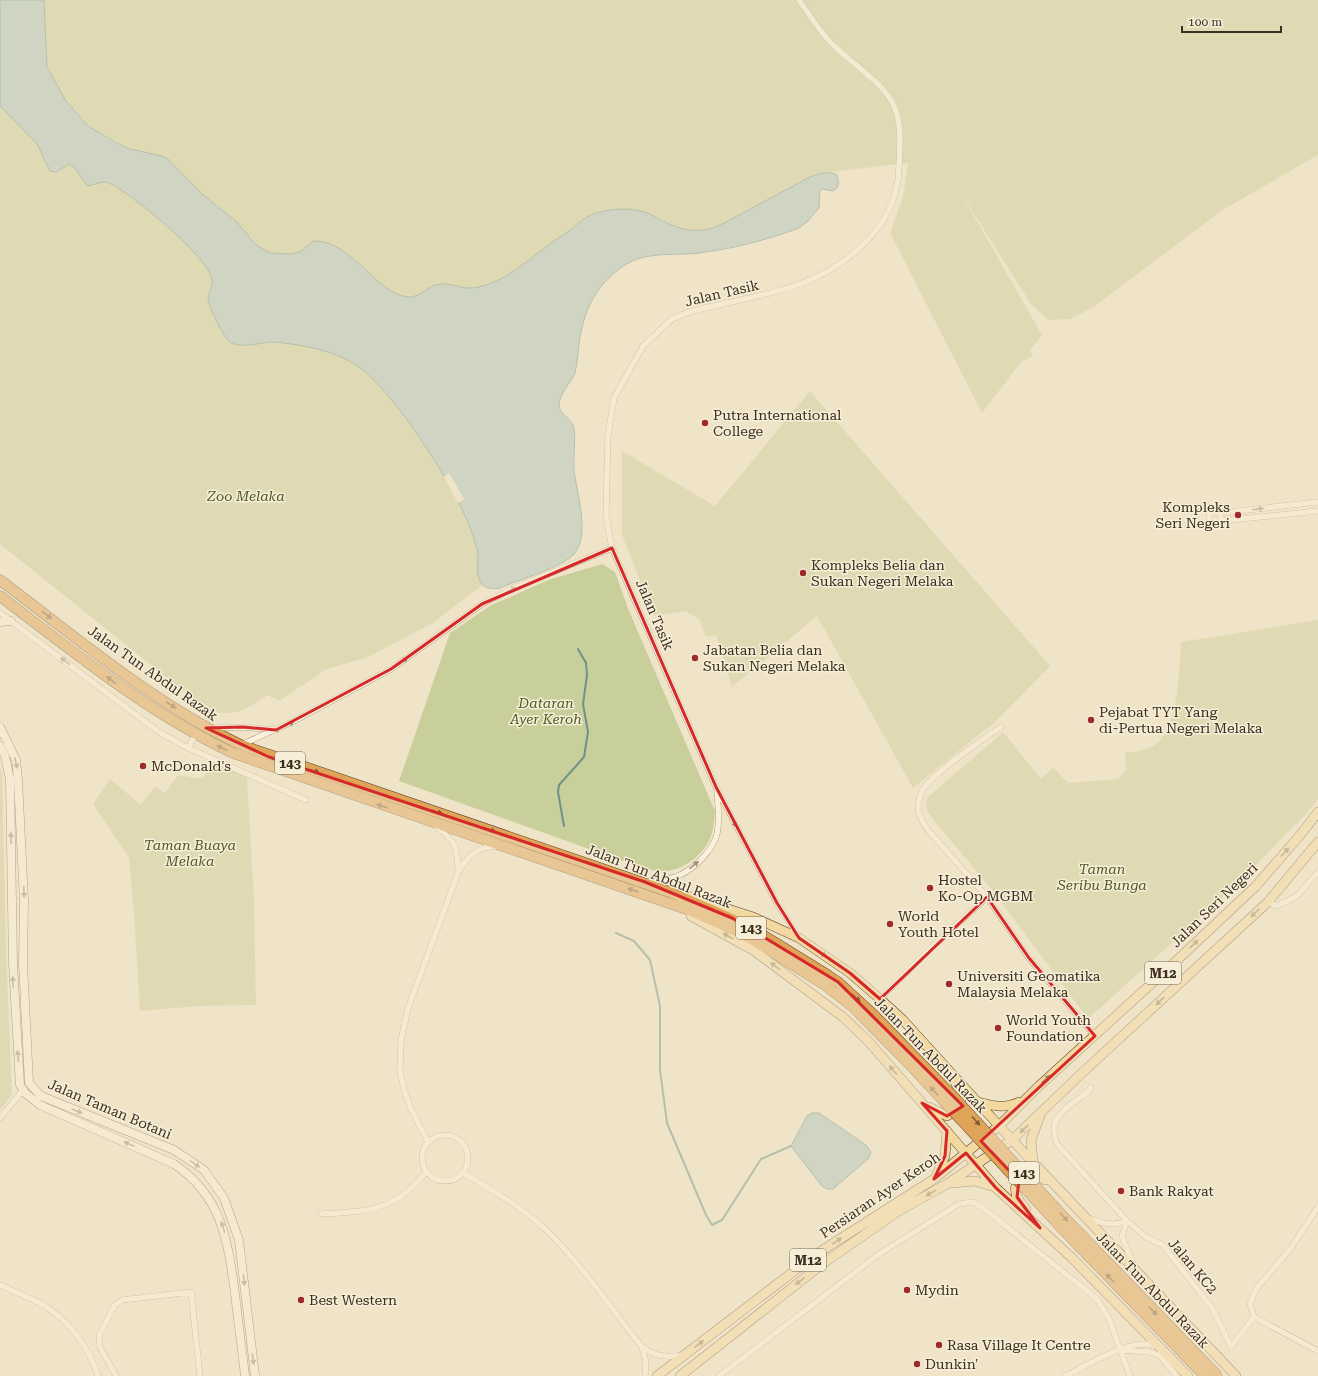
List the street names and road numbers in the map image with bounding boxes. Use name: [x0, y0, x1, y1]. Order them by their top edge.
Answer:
street label: Jalan Tasik: [683, 277, 761, 309]
street label: Jalan Tasik: [633, 577, 677, 653]
street label: Jalan Tun Abdul Razak: [85, 622, 221, 724]
road number: 143: [275, 752, 305, 774]
street label: Jalan Tun Abdul Razak: [584, 841, 734, 911]
street label: Jalan Seri Negeri: [1167, 859, 1261, 950]
road number: 143: [736, 917, 766, 939]
road number: M12: [1145, 962, 1181, 984]
street label: Jalan Tun Abdul Razak: [871, 994, 991, 1116]
street label: Jalan Taman Botani: [46, 1076, 175, 1143]
street label: Persiaran Ayer Keroh: [817, 1149, 943, 1241]
road number: 143: [1009, 1162, 1039, 1184]
street label: Jalan Tun Abdul Razak: [1093, 1229, 1213, 1351]
street label: Jalan KC2: [1165, 1235, 1221, 1297]
road number: M12: [790, 1249, 826, 1271]

